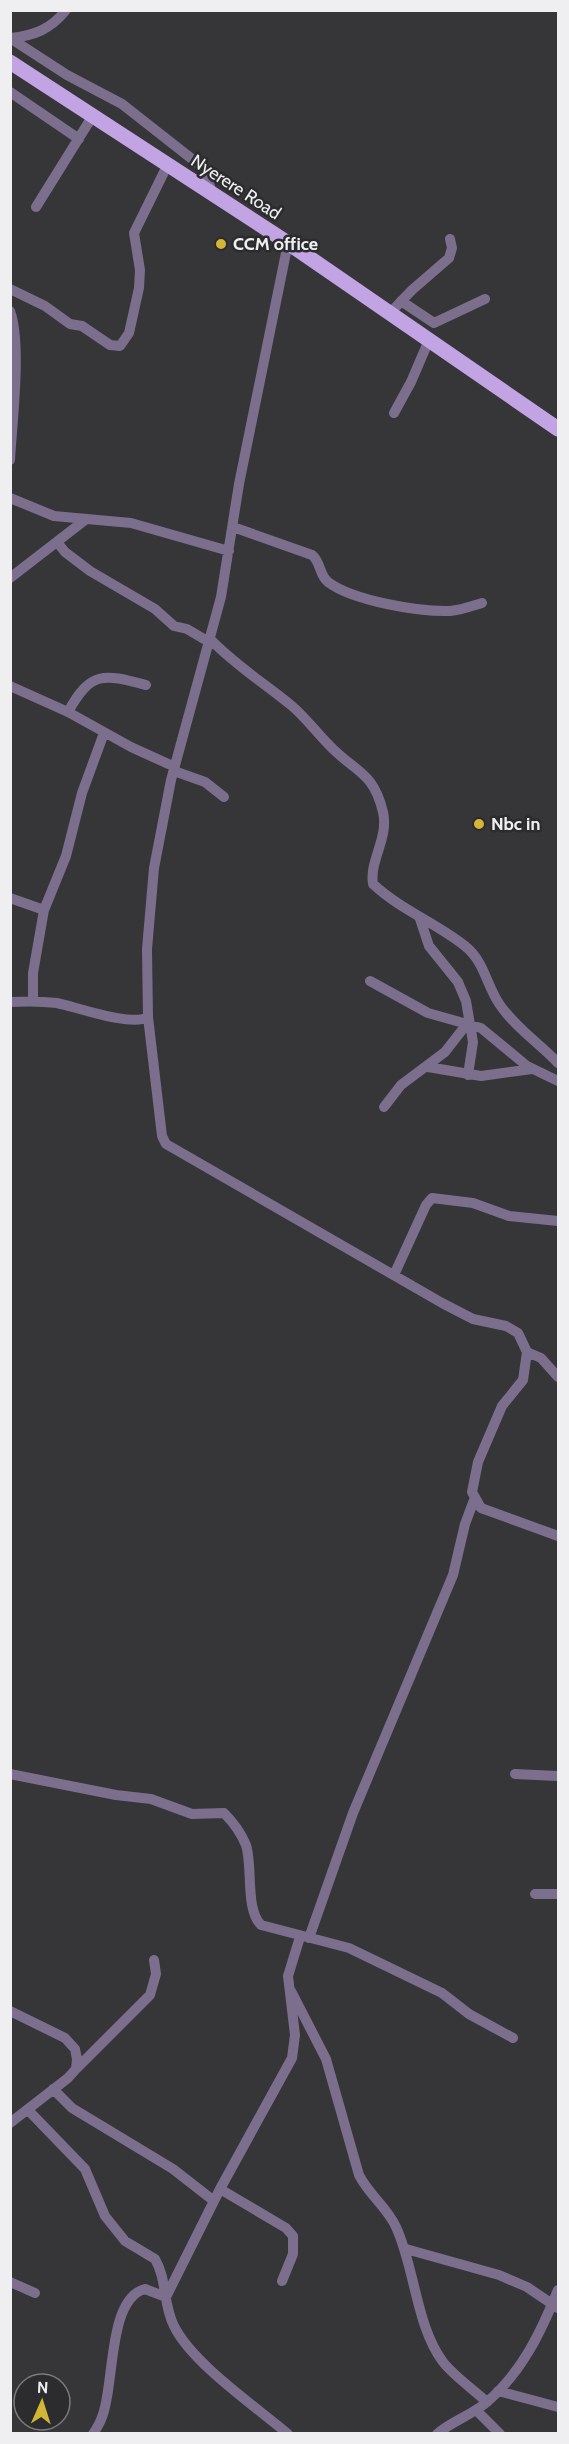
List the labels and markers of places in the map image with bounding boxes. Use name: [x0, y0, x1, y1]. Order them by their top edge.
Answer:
place label: CCM office: [233, 233, 318, 255]
marker: CCM office: [214, 237, 228, 251]
place label: Nbc in: [491, 813, 540, 835]
marker: Nbc in: [472, 817, 486, 831]

